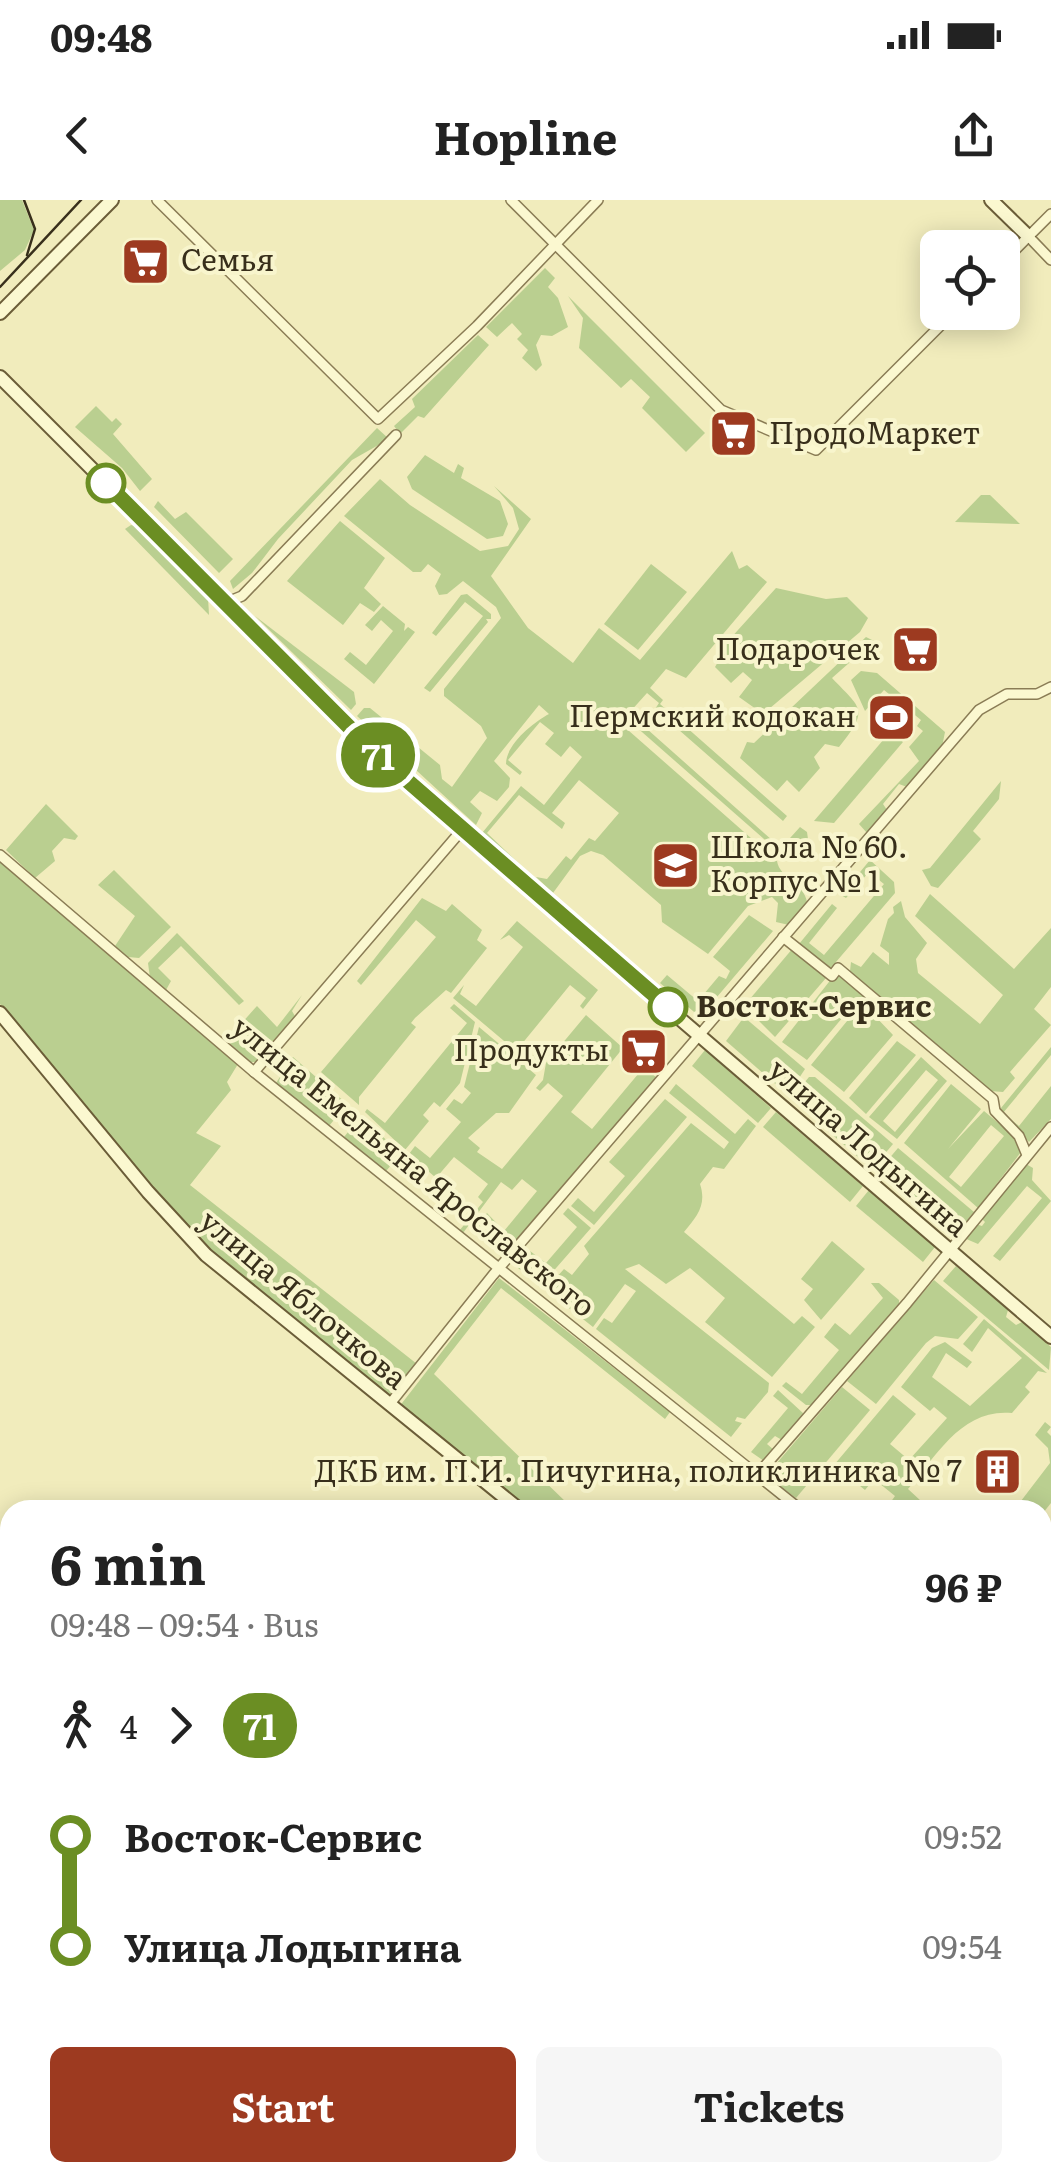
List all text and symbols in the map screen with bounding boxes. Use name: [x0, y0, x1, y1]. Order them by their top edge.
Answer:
text: 09:48: [50, 7, 152, 64]
text: Hopline: [434, 102, 617, 169]
icon: back: [50, 108, 105, 163]
icon: share: [946, 108, 1001, 163]
map controls: [920, 230, 1020, 330]
button: locate: [920, 230, 1020, 330]
supermarket icon: Семья: [120, 235, 172, 287]
place label: Семья: [181, 236, 274, 280]
supermarket icon: ПродоМаркет: [708, 408, 760, 460]
place label: ПродоМаркет: [769, 409, 980, 453]
unlabelled marker: [87, 464, 125, 502]
supermarket icon: Подарочек: [889, 624, 941, 676]
place label: Подарочек: [715, 625, 880, 669]
sports icon: Пермский кодокан: [865, 691, 917, 743]
place label: Пермский кодокан: [569, 692, 856, 736]
line badge: 71: [333, 722, 423, 788]
text: 71: [361, 729, 395, 781]
place label: Школа № 60. Корпус № 1: [710, 823, 908, 901]
school or university icon: Школа № 60. Корпус № 1: [649, 839, 701, 891]
place label: Восток-Сервис: [696, 982, 931, 1026]
marker: Восток-Сервис: [649, 988, 687, 1026]
street label: улица Емельяна Ярославского: [223, 1004, 606, 1326]
supermarket icon: Продукты: [618, 1025, 670, 1077]
place label: Продукты: [453, 1026, 609, 1070]
street label: улица Лодыгина: [760, 1046, 980, 1246]
street label: улица Яблочкова: [191, 1198, 419, 1398]
building icon: ДКБ им. П.И. Пичугина, поликлиника № 7: [971, 1446, 1023, 1498]
place label: ДКБ им. П.И. Пичугина, поликлиника № 7: [315, 1447, 962, 1491]
text: 6 min: [50, 1520, 206, 1602]
text: 96 ₽: [925, 1557, 1002, 1614]
text: 09:48 – 09:54 · Bus: [50, 1599, 318, 1647]
icon: walk: [50, 1698, 105, 1753]
icon: forward: [153, 1698, 208, 1753]
text: 71: [243, 1699, 277, 1751]
text: 4: [120, 1701, 138, 1749]
text: Восток-Сервис: [124, 1807, 422, 1864]
text: 09:52: [924, 1811, 1002, 1859]
text: Улица Лодыгина: [124, 1917, 461, 1974]
text: 09:54: [922, 1921, 1002, 1969]
button: Start: [50, 2047, 516, 2162]
button: Tickets: [536, 2047, 1002, 2162]

